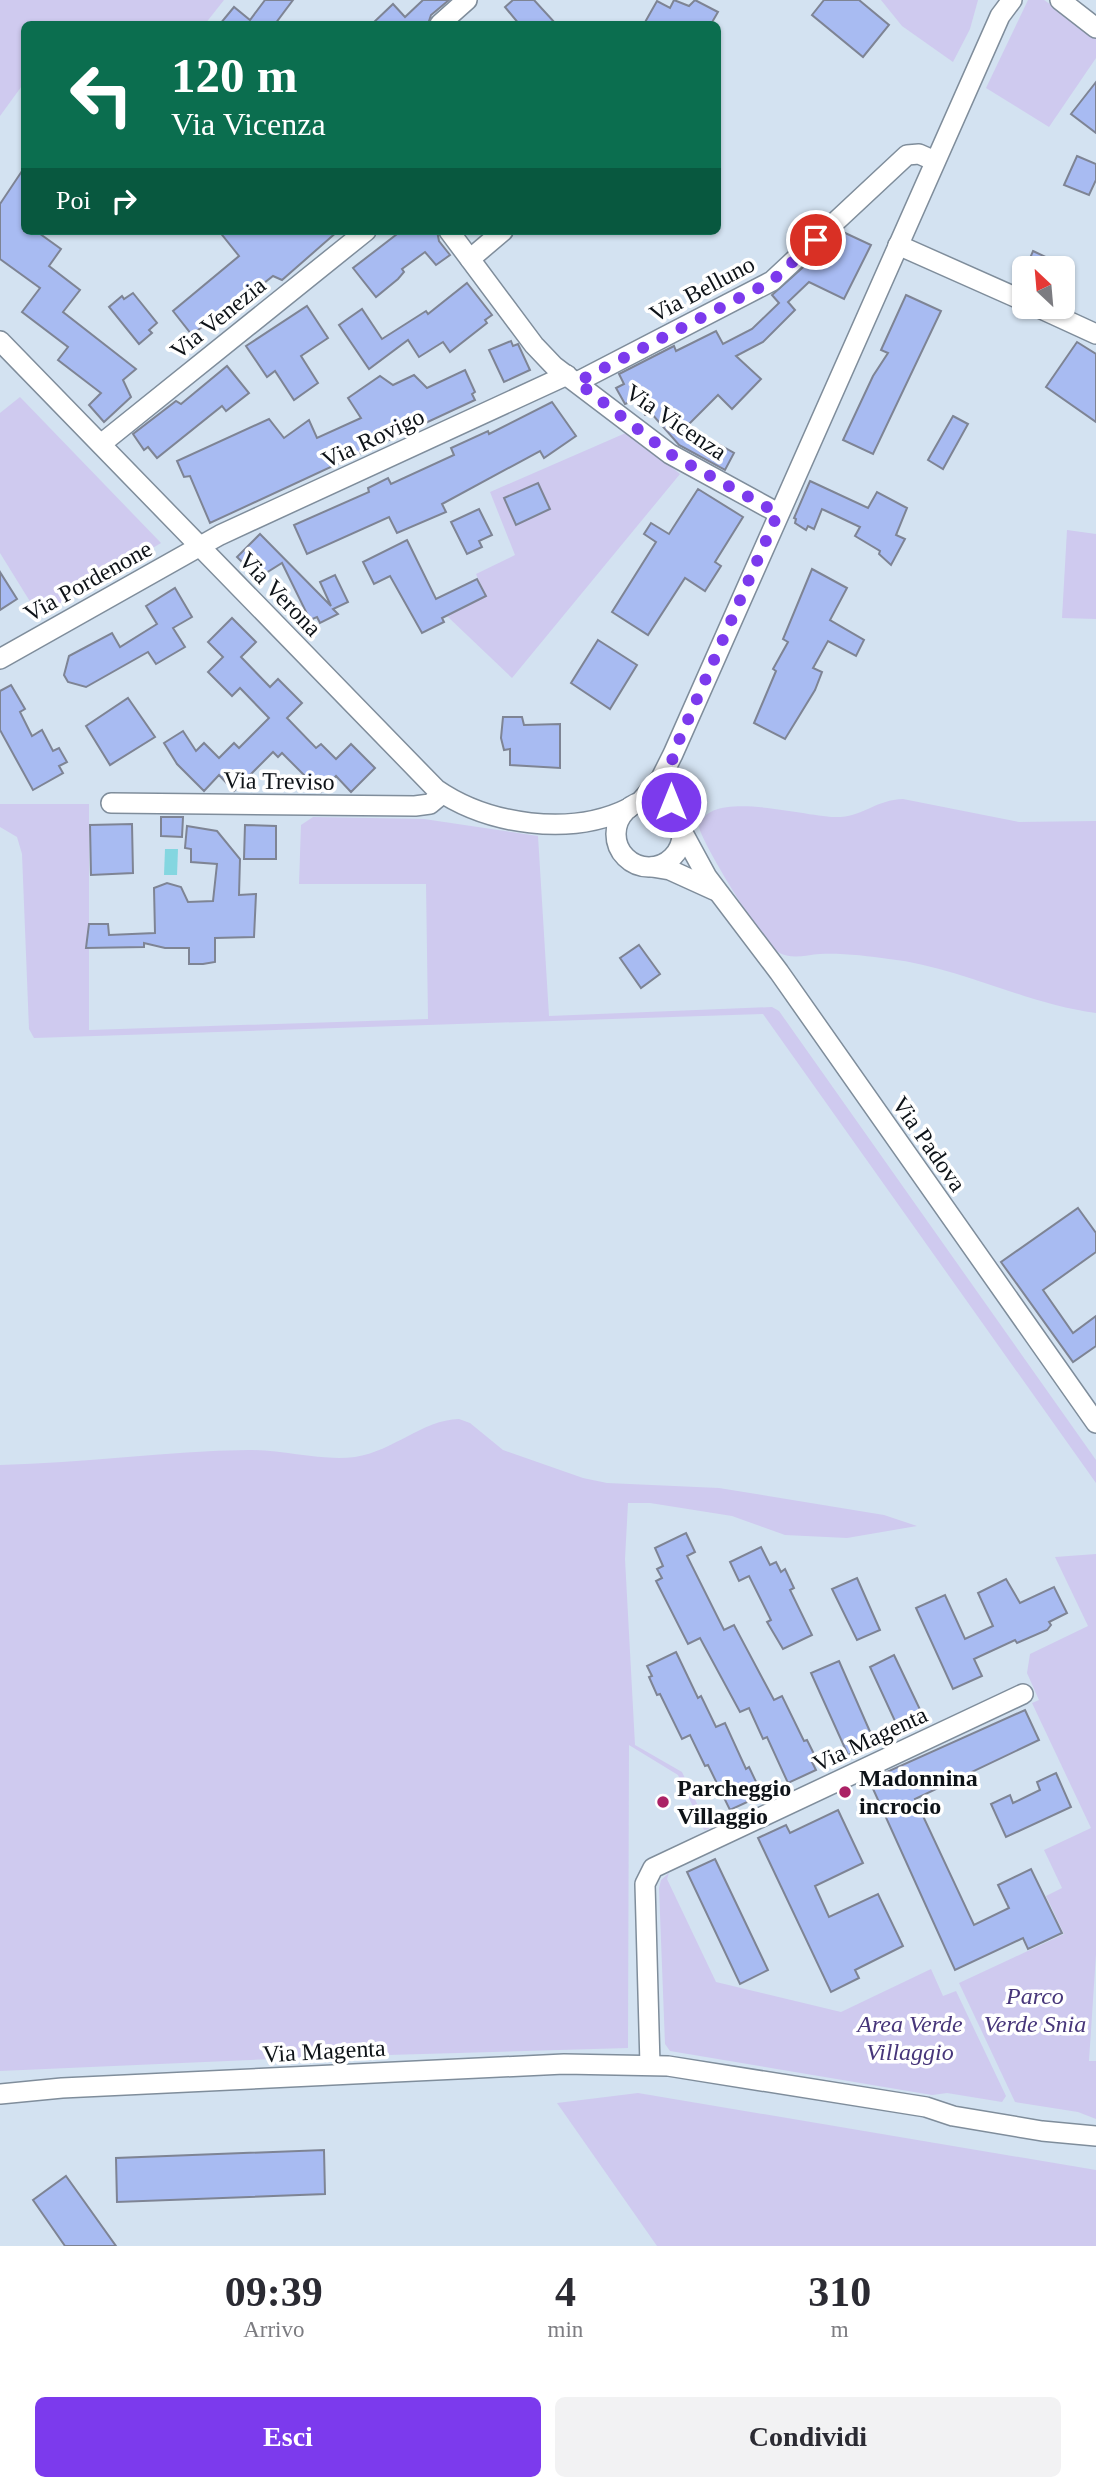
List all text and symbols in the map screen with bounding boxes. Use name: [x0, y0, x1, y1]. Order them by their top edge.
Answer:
text: 120 m: [171, 48, 298, 103]
icon: left: [56, 49, 147, 140]
text: Via Vicenza: [171, 106, 326, 142]
icon: right: [105, 182, 143, 220]
text: Poi: [56, 186, 91, 215]
pin: [786, 210, 846, 270]
icon: arrive: [797, 221, 835, 259]
street label: Via Belluno: [645, 250, 759, 328]
north arrow: [1012, 256, 1074, 318]
map controls: [1012, 256, 1075, 319]
street label: Via Venezia: [165, 272, 271, 364]
street label: Via Vicenza: [621, 379, 732, 465]
street label: Via Rovigo: [318, 403, 428, 473]
street label: Via Pordenone: [20, 535, 156, 627]
street label: Via Verona: [234, 547, 327, 642]
position arrow: [634, 765, 708, 839]
street label: Via Treviso: [223, 767, 335, 795]
street label: Via Padova: [887, 1092, 971, 1197]
street label: Via Magenta: [809, 1701, 932, 1777]
place label: Madonnina incrocio: [859, 1765, 978, 1819]
place label: Parcheggio Villaggio: [677, 1775, 791, 1829]
marker: Madonnina incrocio: [837, 1784, 853, 1800]
marker: Parcheggio Villaggio: [655, 1794, 671, 1810]
park label: Parco Verde Snia: [984, 1983, 1086, 2037]
park label: Area Verde Villaggio: [855, 2011, 963, 2065]
street label: Via Magenta: [262, 2035, 387, 2067]
text: 09:39: [225, 2269, 323, 2315]
text: 4: [555, 2269, 576, 2315]
text: 310: [808, 2269, 871, 2315]
text: Arrivo: [243, 2317, 304, 2342]
text: min: [548, 2317, 583, 2342]
text: m: [831, 2317, 849, 2342]
button: Esci: [35, 2397, 541, 2477]
button: Condividi: [555, 2397, 1061, 2477]

